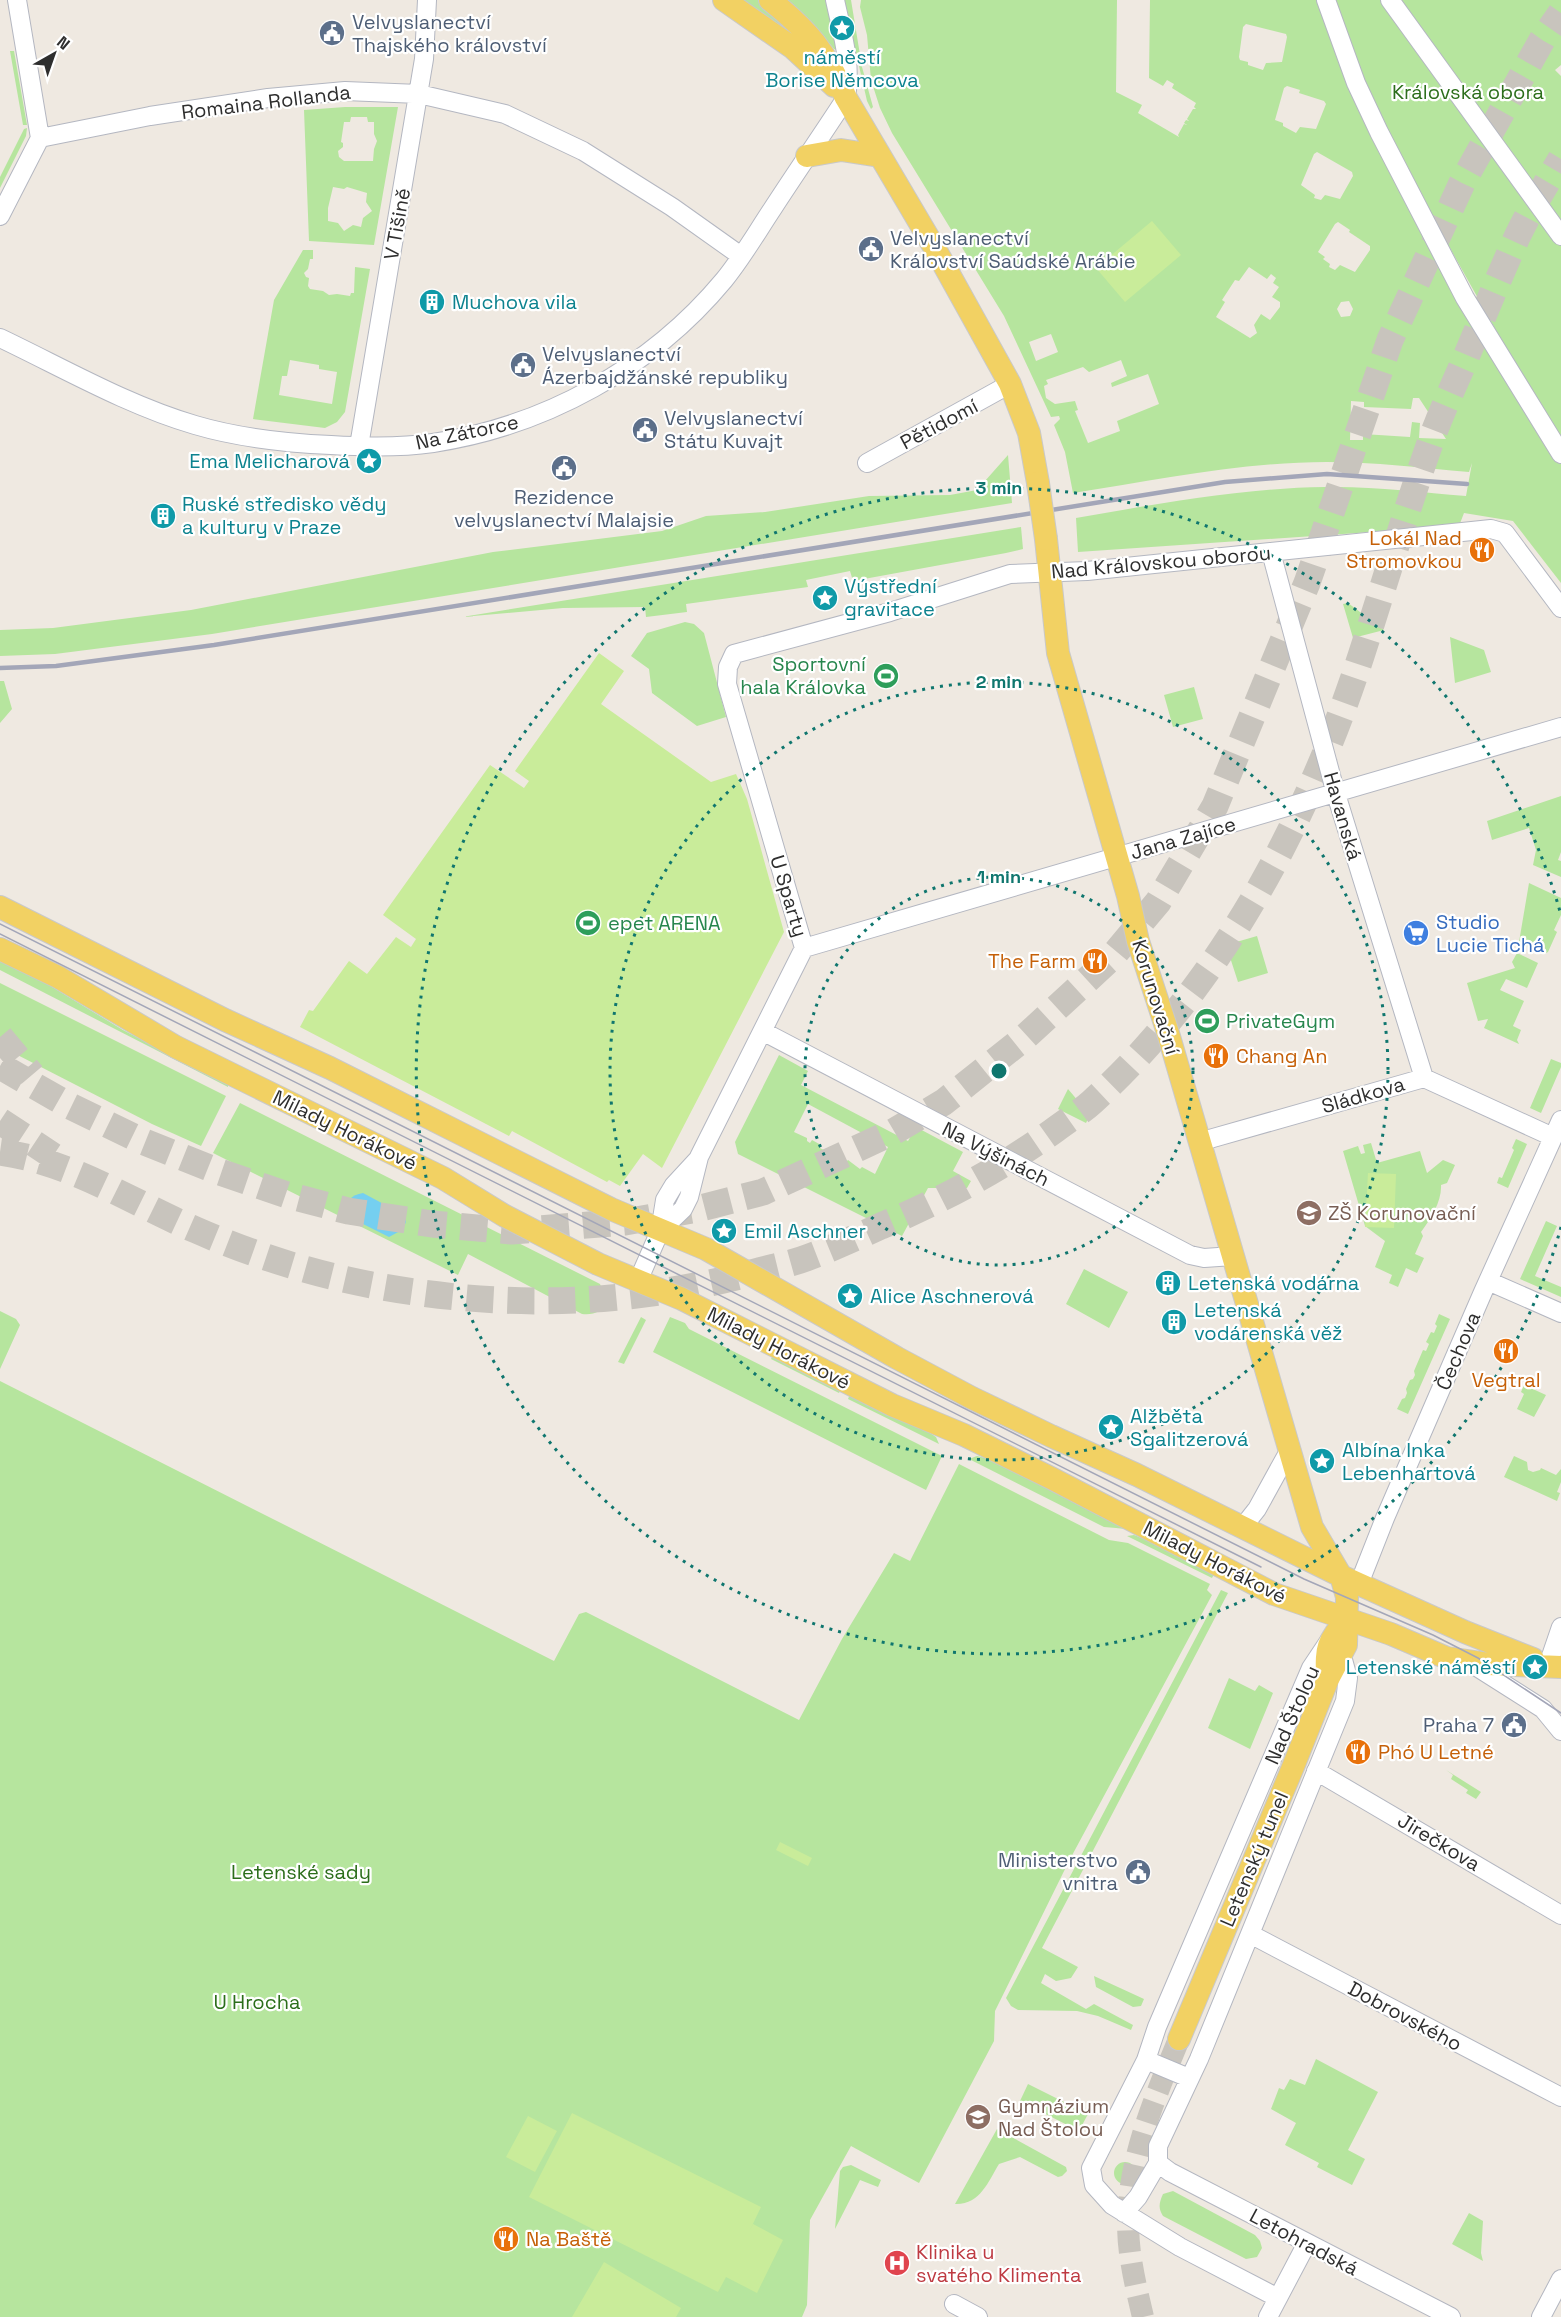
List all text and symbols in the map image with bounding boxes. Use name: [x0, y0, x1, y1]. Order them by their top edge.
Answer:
place label: Velvyslanectví Thajského království: [352, 9, 547, 58]
place icon: náměstí Borise Němcova: [827, 13, 857, 43]
public building icon: Velvyslanectví Thajského království: [317, 18, 347, 48]
north arrow: [24, 24, 84, 84]
text: N: [52, 31, 74, 54]
place label: náměstí Borise Němcova: [765, 44, 919, 93]
street label: Romaina Rollanda: [180, 79, 352, 125]
park label: Královská obora: [1392, 79, 1544, 105]
street label: V Tišině: [378, 186, 416, 262]
place label: Velvyslanectví Království Saúdské Arábie: [890, 225, 1136, 274]
public building icon: Velvyslanectví Království Saúdské Arábie: [856, 234, 886, 264]
building icon: Muchova vila: [417, 287, 447, 317]
place label: Muchova vila: [452, 289, 577, 315]
place label: Velvyslanectví Ázerbajdžánské republiky: [542, 341, 788, 390]
public building icon: Velvyslanectví Ázerbajdžánské republiky: [508, 350, 538, 380]
street label: Pětidomí: [896, 393, 983, 455]
place label: Velvyslanectví Státu Kuvajt: [664, 405, 803, 454]
street label: Na Zátorce: [413, 408, 521, 456]
public building icon: Velvyslanectví Státu Kuvajt: [630, 415, 660, 445]
place icon: Ema Melicharová: [354, 446, 384, 476]
place label: Ema Melicharová: [189, 448, 350, 474]
public building icon: Rezidence velvyslanectví Malajsie: [549, 453, 579, 483]
text: 3 min: [976, 476, 1022, 499]
place label: Rezidence velvyslanectví Malajsie: [454, 484, 674, 533]
place label: Ruské středisko vědy a kultury v Praze: [182, 491, 387, 540]
building icon: Ruské středisko vědy a kultury v Praze: [148, 501, 178, 531]
place label: Lokál Nad Stromovkou: [1346, 525, 1462, 574]
restaurant icon: Lokál Nad Stromovkou: [1467, 535, 1497, 565]
street label: Nad Královskou oborou: [1050, 539, 1272, 585]
place label: Výstřední gravitace: [844, 573, 937, 622]
place icon: Výstřední gravitace: [810, 583, 840, 613]
place label: Sportovní hala Královka: [740, 651, 866, 700]
sports icon: Sportovní hala Královka: [871, 661, 901, 691]
text: 2 min: [976, 670, 1022, 693]
street label: Havanská: [1318, 769, 1368, 863]
street label: Jana Zajíce: [1127, 811, 1239, 865]
street label: U Sparty: [764, 852, 814, 940]
text: 1 min: [977, 865, 1021, 888]
sports icon: epet ARENA: [573, 908, 603, 938]
place label: Studio Lucie Tichá: [1436, 909, 1545, 958]
place label: epet ARENA: [608, 910, 721, 936]
supermarket icon: Studio Lucie Tichá: [1401, 918, 1431, 948]
street label: Korunovační: [1126, 936, 1186, 1058]
restaurant icon: The Farm: [1080, 946, 1110, 976]
place label: The Farm: [988, 948, 1076, 974]
sports icon: PrivateGym: [1192, 1006, 1222, 1036]
place label: PrivateGym: [1226, 1008, 1335, 1034]
restaurant icon: Chang An: [1201, 1041, 1231, 1071]
place label: Chang An: [1236, 1043, 1327, 1069]
centre of rings: [989, 1061, 1009, 1081]
street label: Sládkova: [1318, 1071, 1408, 1119]
street label: Milady Horákové: [269, 1084, 421, 1176]
street label: Na Výšinách: [938, 1116, 1054, 1192]
school or university icon: ZŠ Korunovační: [1294, 1198, 1324, 1228]
place label: ZŠ Korunovační: [1328, 1200, 1476, 1226]
place icon: Emil Aschner: [709, 1216, 739, 1246]
place label: Emil Aschner: [744, 1218, 866, 1244]
building icon: Letenská vodárna: [1153, 1268, 1183, 1298]
place label: Letenská vodárna: [1188, 1270, 1359, 1296]
place icon: Alice Aschnerová: [835, 1281, 865, 1311]
place label: Alice Aschnerová: [870, 1283, 1034, 1309]
place label: Letenská vodárenská věž: [1194, 1297, 1342, 1346]
street label: Milady Horákové: [703, 1301, 855, 1395]
building icon: Letenská vodárenská věž: [1159, 1307, 1189, 1337]
street label: Čechova: [1430, 1308, 1486, 1394]
restaurant icon: Vegtral: [1491, 1336, 1521, 1366]
place label: Vegtral: [1471, 1367, 1541, 1393]
place label: Alžběta Sgalitzerová: [1130, 1403, 1249, 1452]
place icon: Alžběta Sgalitzerová: [1096, 1412, 1126, 1442]
place label: Albína Inka Lebenhartová: [1342, 1437, 1476, 1486]
place icon: Albína Inka Lebenhartová: [1307, 1446, 1337, 1476]
street label: Milady Horákové: [1139, 1515, 1291, 1609]
place icon: Letenské náměstí: [1520, 1652, 1550, 1682]
place label: Letenské náměstí: [1346, 1654, 1516, 1680]
street label: Nad Štolou: [1259, 1662, 1325, 1768]
public building icon: Praha 7: [1499, 1710, 1529, 1740]
place label: Praha 7: [1423, 1712, 1494, 1738]
restaurant icon: Phó U Letné: [1343, 1737, 1373, 1767]
place label: Phó U Letné: [1378, 1739, 1494, 1765]
street label: Letenský tunel: [1214, 1787, 1294, 1931]
street label: Jirečkova: [1393, 1807, 1485, 1877]
place label: Ministerstvo vnitra: [998, 1847, 1118, 1896]
public building icon: Ministerstvo vnitra: [1123, 1857, 1153, 1887]
park label: Letenské sady: [231, 1859, 371, 1885]
street label: Dobrovského: [1344, 1975, 1466, 2057]
park label: U Hrocha: [214, 1989, 300, 2015]
place label: Gymnázium Nad Štolou: [998, 2093, 1109, 2142]
school or university icon: Gymnázium Nad Štolou: [963, 2102, 993, 2132]
street label: Letohradská: [1245, 2202, 1363, 2282]
restaurant icon: Na Baště: [491, 2224, 521, 2254]
place label: Na Baště: [526, 2226, 612, 2252]
place label: Klinika u svatého Klimenta: [916, 2239, 1082, 2288]
hospital icon: Klinika u svatého Klimenta: [882, 2248, 912, 2278]

